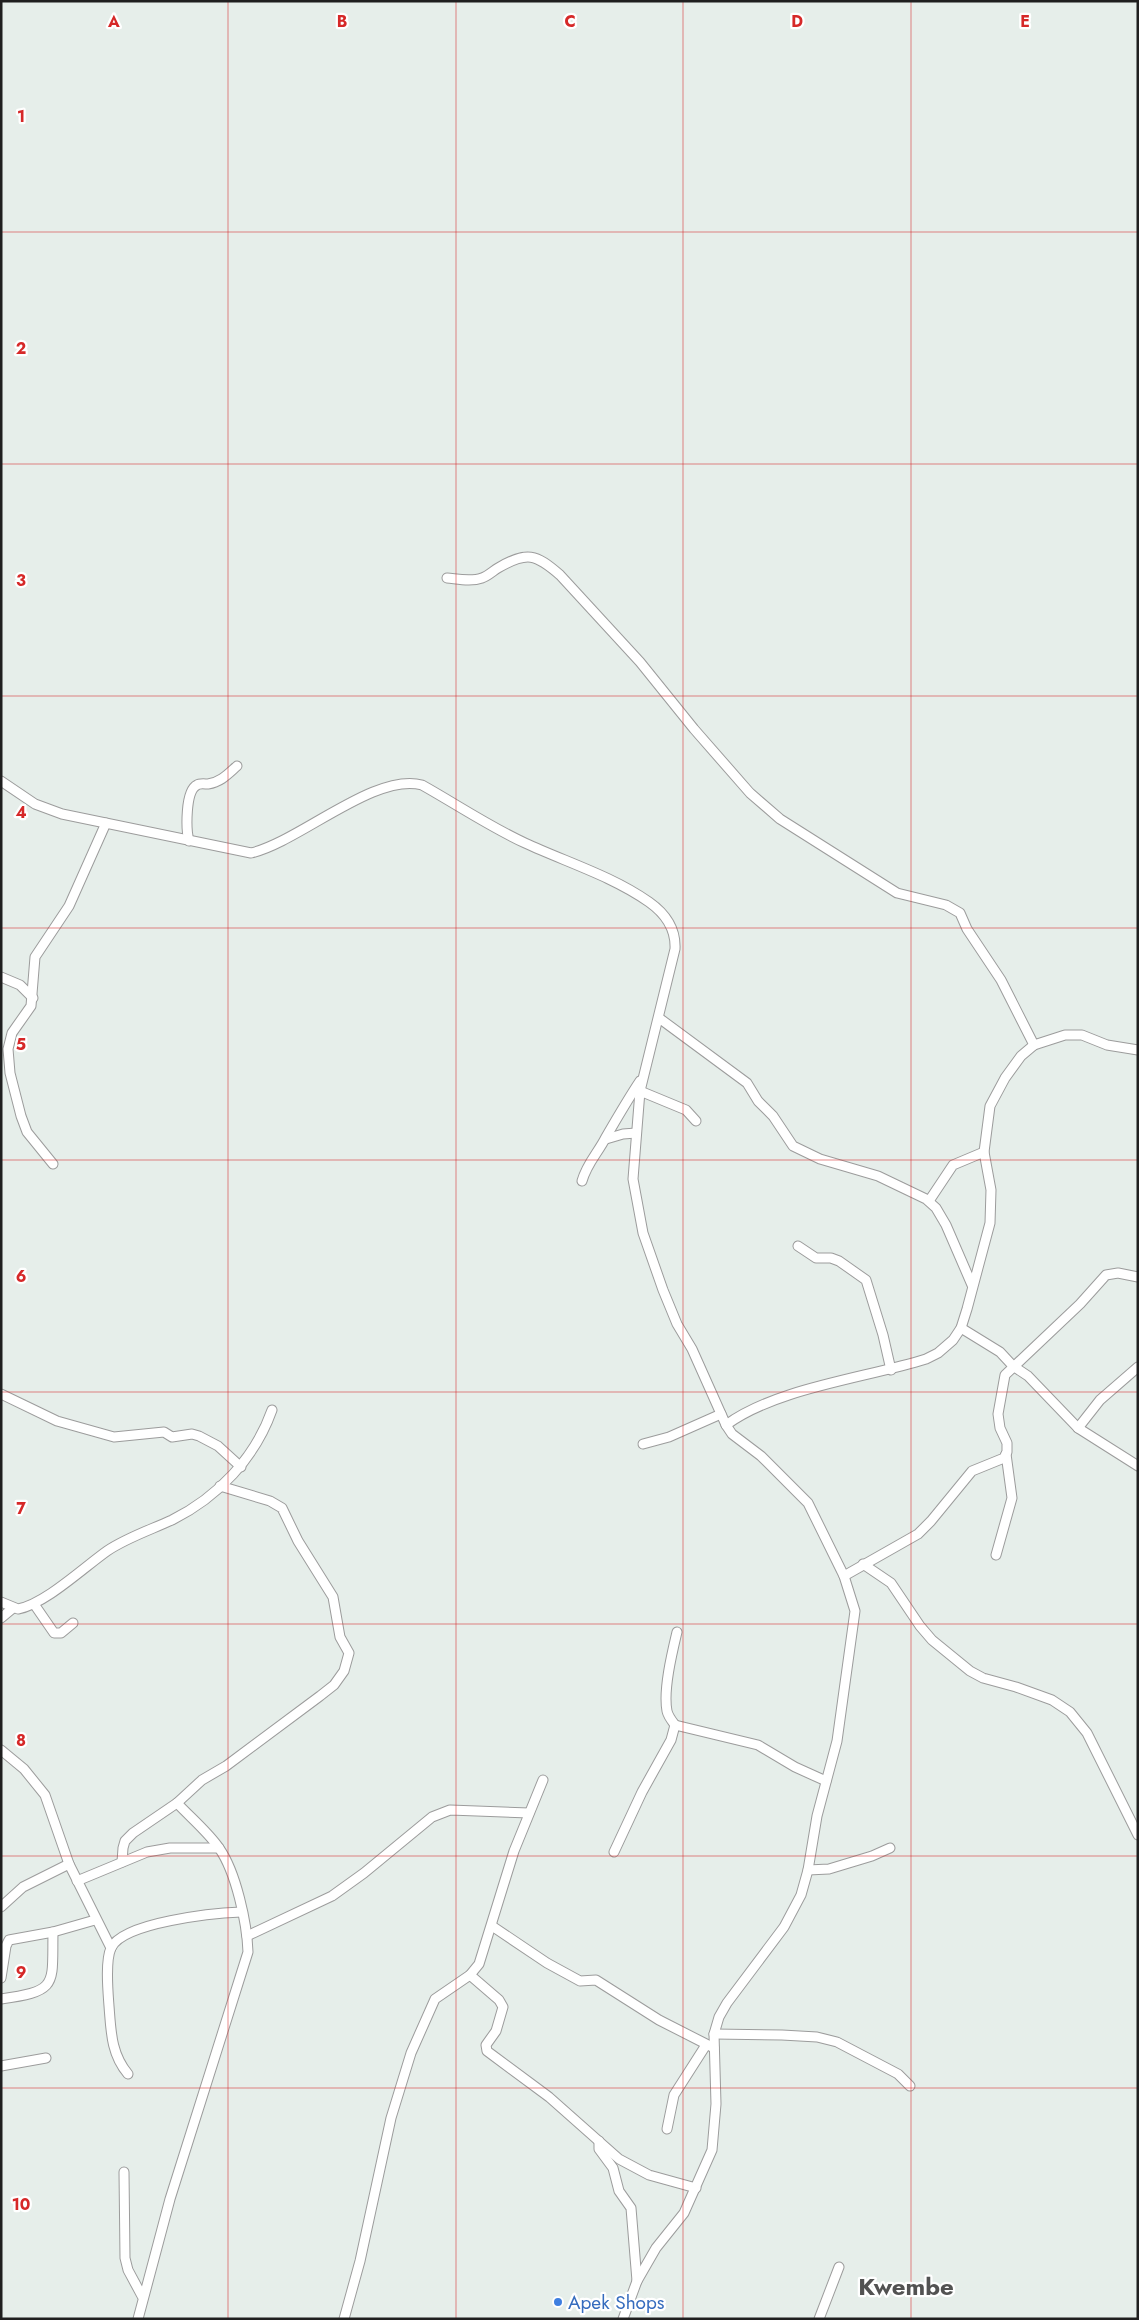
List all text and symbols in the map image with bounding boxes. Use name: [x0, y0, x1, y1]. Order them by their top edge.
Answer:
text: A: [107, 10, 120, 33]
text: B: [337, 10, 347, 33]
text: C: [564, 10, 576, 33]
text: D: [791, 10, 803, 33]
text: E: [1020, 10, 1030, 33]
text: 1: [17, 105, 25, 128]
text: 2: [16, 337, 26, 360]
text: 3: [16, 569, 26, 592]
text: 4: [15, 801, 27, 824]
text: 5: [16, 1033, 26, 1056]
text: 6: [16, 1265, 26, 1288]
text: 7: [16, 1497, 26, 1520]
text: 8: [16, 1729, 26, 1752]
text: 9: [16, 1961, 26, 1984]
text: 10: [12, 2193, 30, 2216]
district label: Kwembe: [858, 2269, 954, 2304]
place label: Apek Shops: [568, 2289, 665, 2316]
marker: Apek Shops: [552, 2296, 564, 2308]

